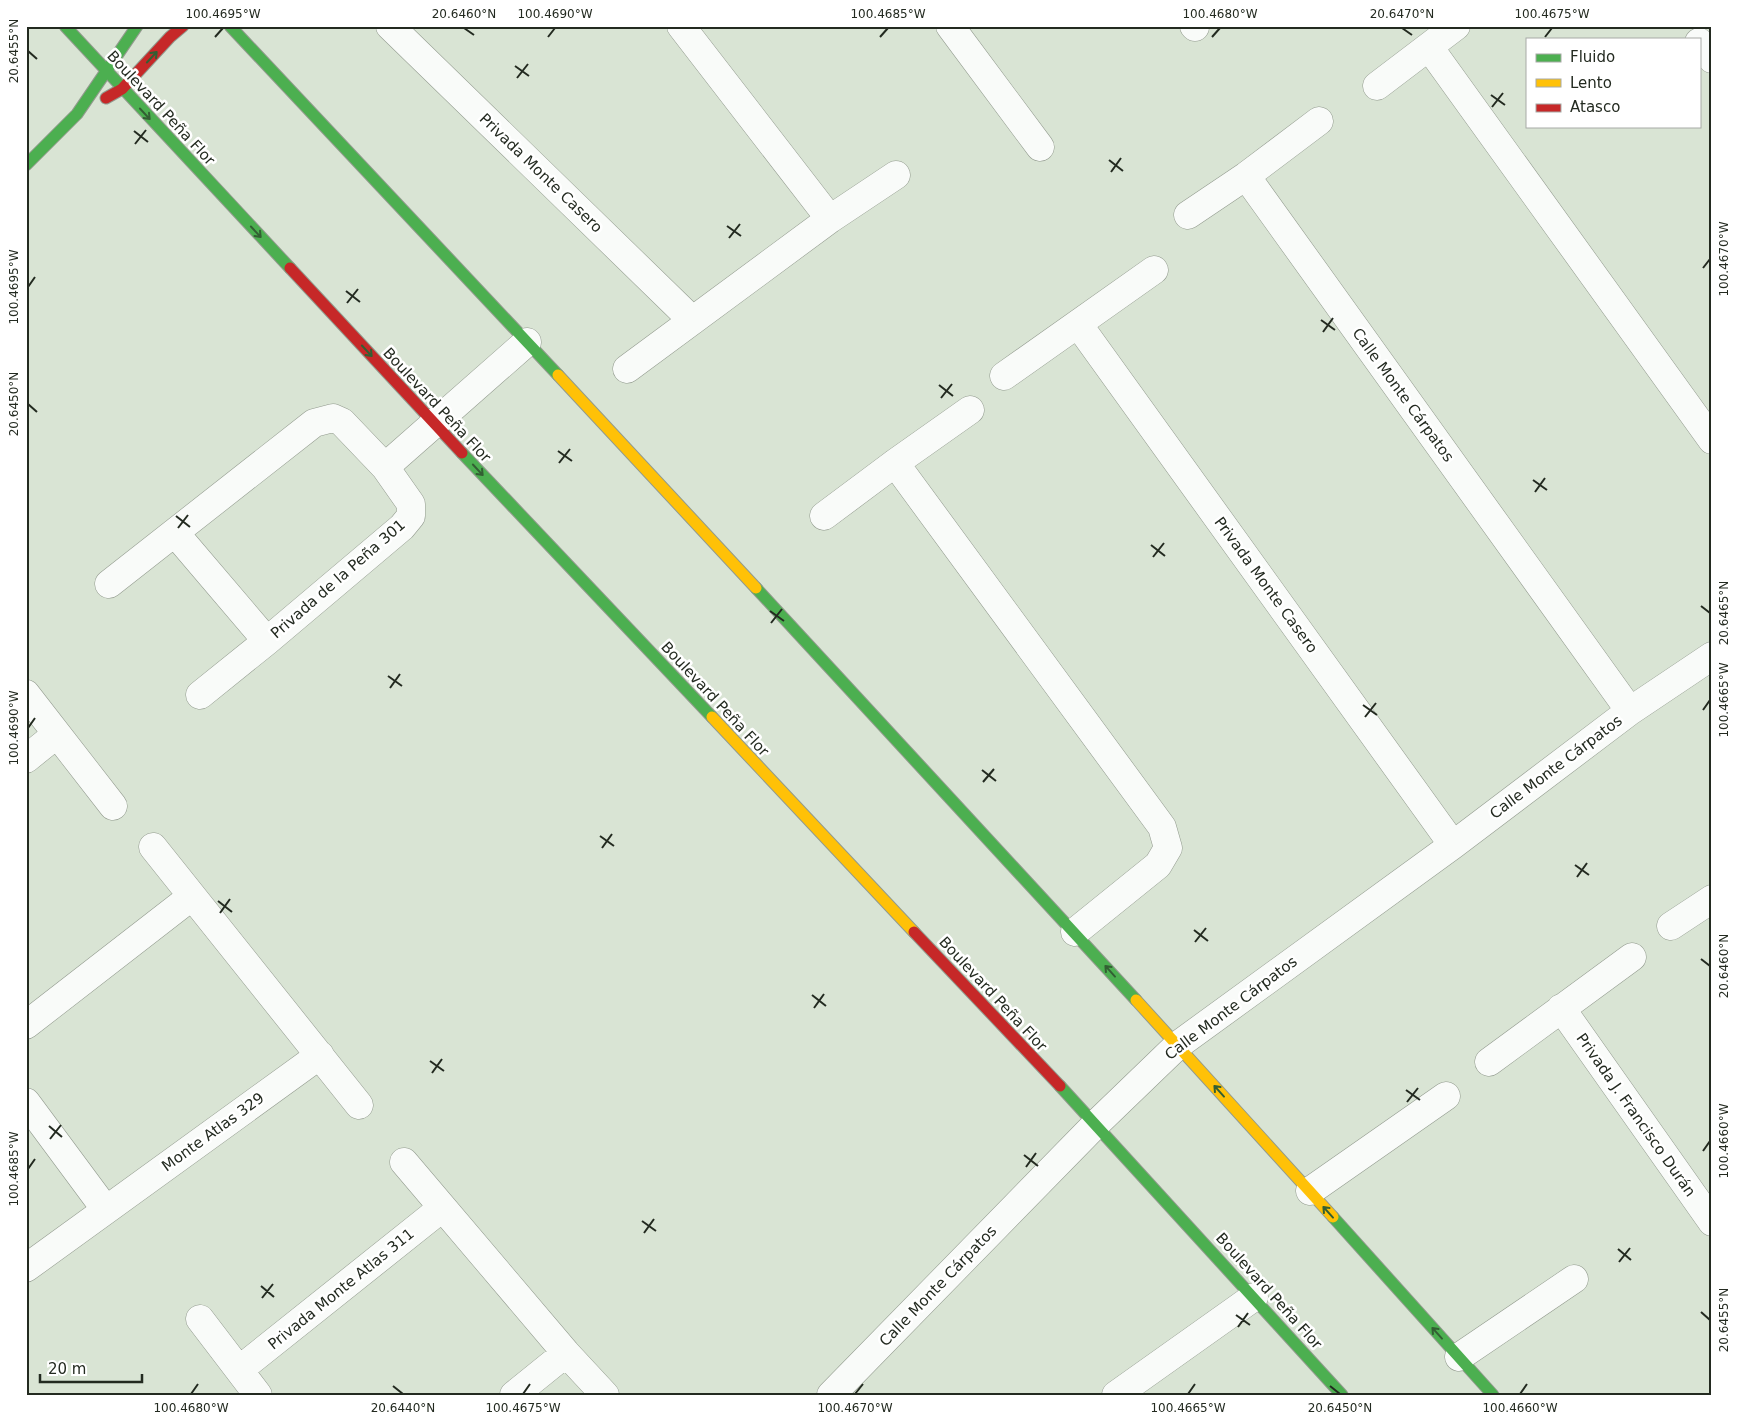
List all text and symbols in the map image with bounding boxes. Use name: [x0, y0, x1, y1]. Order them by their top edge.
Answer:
text: 100.4695°W: [185, 7, 261, 21]
text: 20.6460°N: [432, 7, 496, 21]
text: 100.4690°W: [517, 7, 593, 21]
text: 100.4685°W: [850, 7, 926, 21]
text: 100.4680°W: [1182, 7, 1258, 21]
text: 20.6470°N: [1370, 7, 1434, 21]
text: 100.4675°W: [1514, 7, 1590, 21]
text: 20.6455°N: [7, 19, 21, 83]
legend: [1526, 38, 1700, 128]
street label: Boulevard Peña Flor: [103, 47, 219, 170]
text: Fluido: [1570, 48, 1615, 66]
one-way arrow: [146, 50, 158, 63]
text: Lento: [1570, 74, 1612, 92]
text: Atasco: [1570, 98, 1620, 116]
one-way arrow: [139, 107, 151, 120]
street label: Privada Monte Casero: [476, 110, 606, 236]
text: 100.4670°W: [1717, 221, 1731, 297]
one-way arrow: [250, 226, 262, 239]
text: 100.4695°W: [7, 249, 21, 325]
street label: Calle Monte Cárpatos: [1348, 325, 1458, 466]
street label: Boulevard Peña Flor: [379, 344, 495, 467]
one-way arrow: [361, 345, 373, 358]
text: 20.6450°N: [7, 372, 21, 436]
one-way arrow: [472, 464, 484, 476]
street label: Privada Monte Casero: [1211, 513, 1321, 657]
street label: Privada de la Peña 301: [267, 516, 409, 642]
text: 20.6465°N: [1717, 581, 1731, 645]
street label: Boulevard Peña Flor: [657, 638, 773, 761]
text: 100.4665°W: [1717, 662, 1731, 738]
text: 100.4690°W: [7, 690, 21, 766]
street label: Calle Monte Cárpatos: [1486, 711, 1626, 823]
street label: Boulevard Peña Flor: [935, 933, 1051, 1056]
text: 20.6460°N: [1717, 934, 1731, 998]
street label: Calle Monte Cárpatos: [1161, 952, 1301, 1064]
one-way arrow: [1104, 965, 1116, 977]
street label: Privada J. Francisco Durán: [1573, 1030, 1699, 1200]
one-way arrow: [1214, 1085, 1225, 1098]
street label: Monte Atlas 329: [158, 1089, 268, 1175]
text: 100.4660°W: [1717, 1103, 1731, 1179]
text: 100.4685°W: [7, 1131, 21, 1207]
one-way arrow: [1322, 1205, 1334, 1218]
street label: Calle Monte Cárpatos: [876, 1222, 1000, 1350]
street label: Privada Monte Atlas 311: [264, 1225, 418, 1353]
street label: Boulevard Peña Flor: [1212, 1229, 1326, 1353]
text: 20.6455°N: [1717, 1288, 1731, 1352]
one-way arrow: [1431, 1326, 1443, 1339]
scale bar: [40, 1351, 142, 1383]
text: 20 m: [48, 1360, 86, 1378]
text: 100.4680°W: [153, 1401, 229, 1415]
text: 20.6440°N: [371, 1401, 435, 1415]
text: 100.4675°W: [485, 1401, 561, 1415]
text: 100.4670°W: [817, 1401, 893, 1415]
text: 100.4665°W: [1150, 1401, 1226, 1415]
text: 20.6450°N: [1308, 1401, 1372, 1415]
text: 100.4660°W: [1482, 1401, 1558, 1415]

